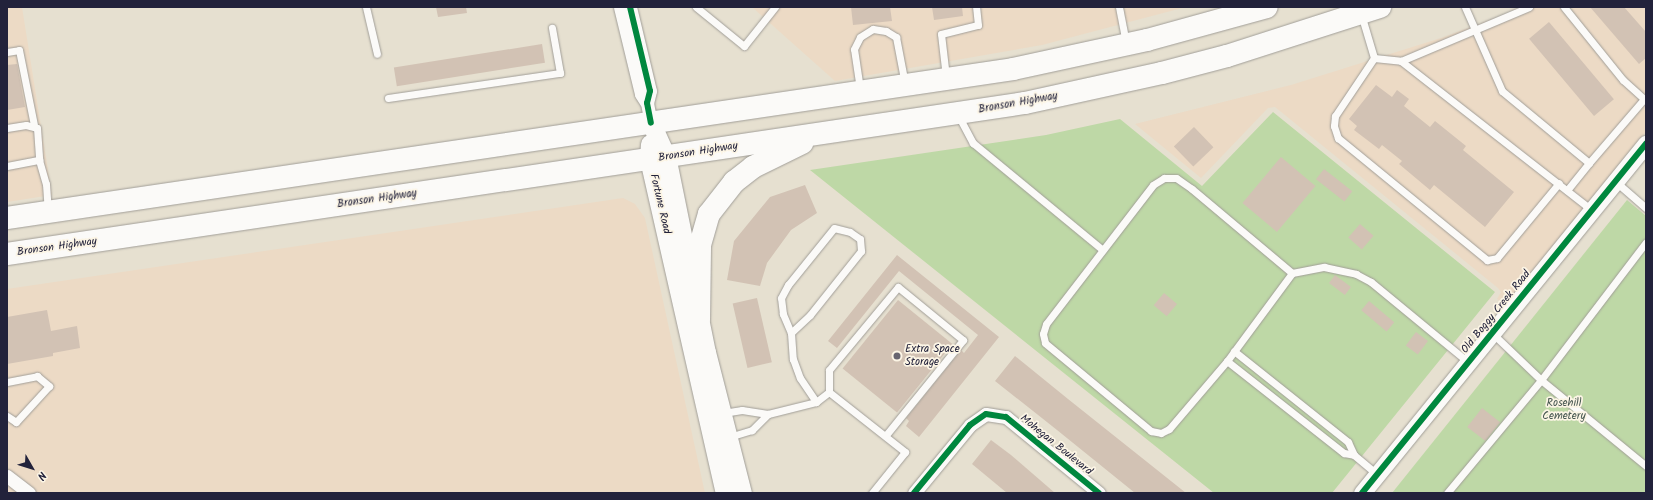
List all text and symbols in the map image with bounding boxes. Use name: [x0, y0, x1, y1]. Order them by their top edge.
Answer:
street label: Bronson Highway: [977, 90, 1059, 116]
street label: Bronson Highway: [657, 139, 739, 165]
street label: Fortune Road: [647, 173, 673, 235]
street label: Bronson Highway: [336, 187, 418, 211]
street label: Bronson Highway: [16, 235, 98, 259]
street label: Old Boggy Creek Road: [1458, 268, 1534, 356]
place label: Extra Space Storage: [905, 343, 960, 369]
marker: Extra Space Storage: [892, 351, 902, 361]
park label: Rosehill Cemetery: [1542, 397, 1586, 423]
street label: Mohegan Boulevard: [1017, 412, 1095, 478]
north arrow: [12, 448, 52, 488]
text: N: [32, 467, 51, 484]

